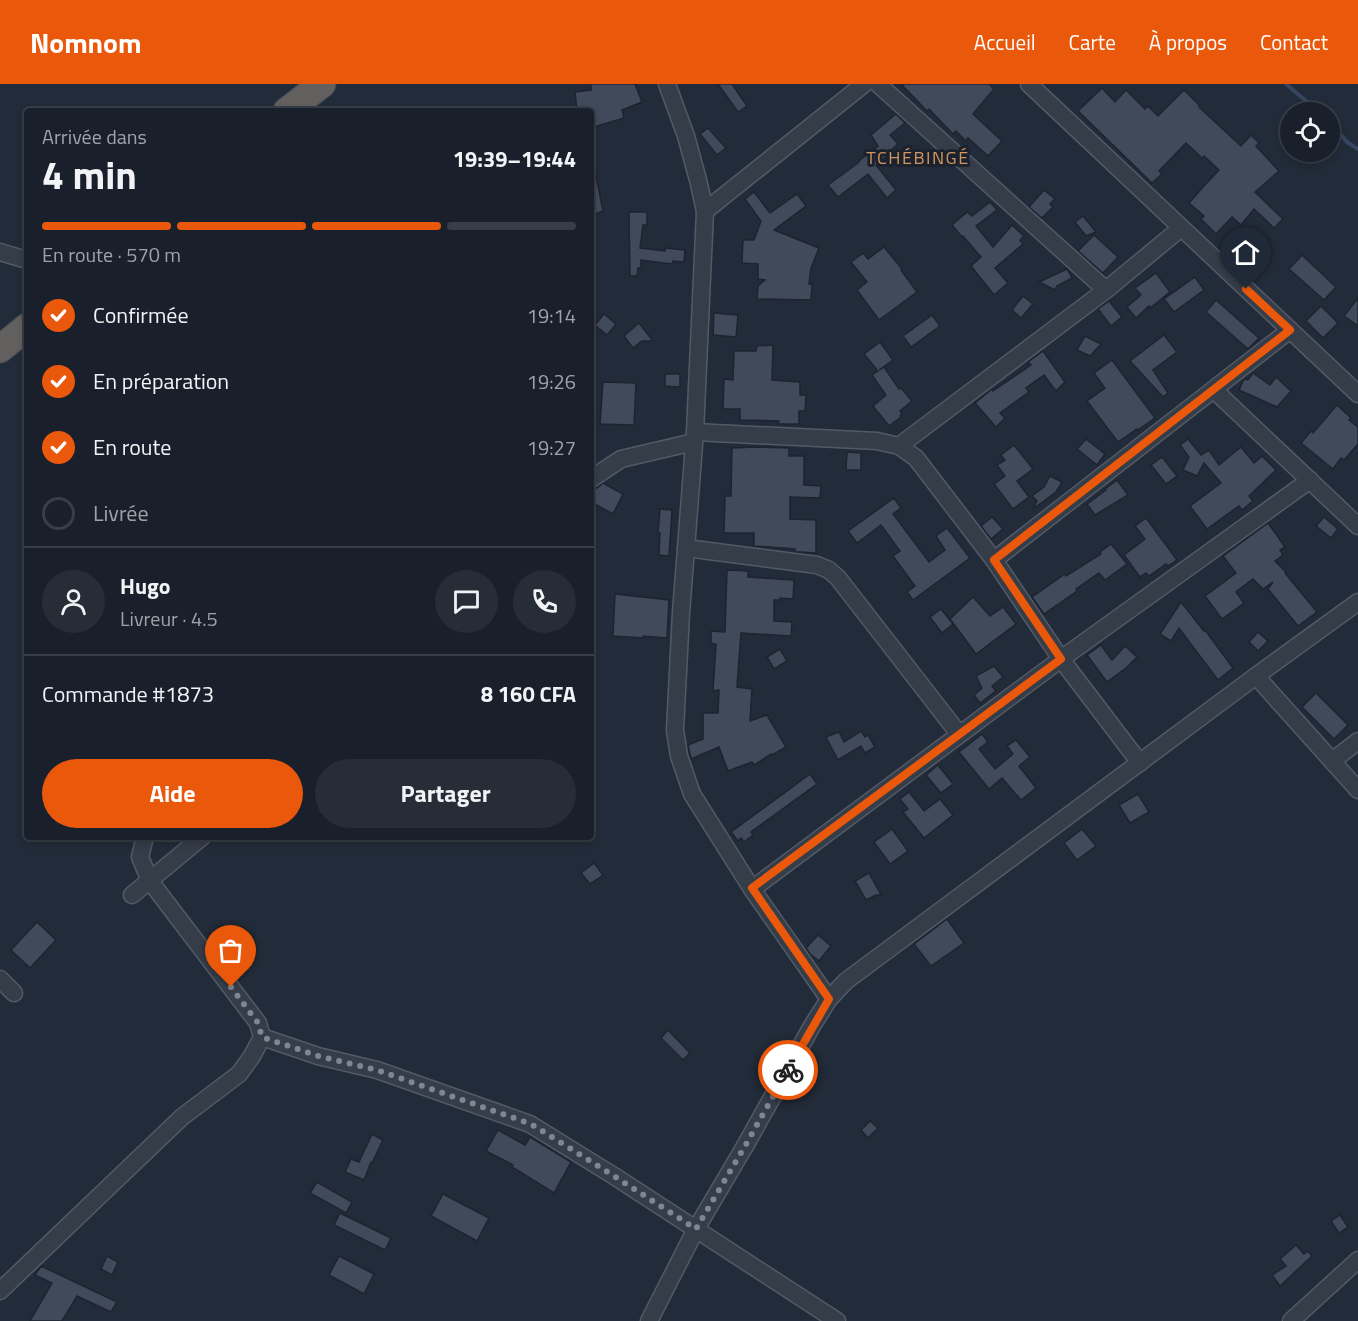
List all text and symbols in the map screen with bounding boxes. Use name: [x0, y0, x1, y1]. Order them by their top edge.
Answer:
text: Nomnom: [30, 21, 142, 64]
text: Accueil: [974, 26, 1036, 58]
text: Carte: [1069, 26, 1116, 58]
text: À propos: [1149, 26, 1227, 58]
text: Contact: [1260, 26, 1328, 58]
map controls: [1280, 102, 1340, 162]
button: locate: [1280, 102, 1340, 162]
text: Arrivée dans: [42, 121, 147, 152]
text: 19:39–19:44: [453, 142, 576, 176]
district label: TCHÉBINGÉ: [866, 144, 970, 171]
text: 4 min: [42, 145, 137, 204]
pin: [1220, 227, 1271, 289]
icon: home: [1229, 236, 1262, 269]
text: En route · 570 m: [42, 239, 181, 270]
text: Confirmée: [93, 298, 189, 332]
icon: check: [42, 299, 75, 332]
text: 19:14: [527, 300, 576, 331]
text: En préparation: [93, 364, 229, 398]
icon: check: [42, 365, 75, 398]
text: 19:26: [527, 366, 576, 397]
text: En route: [93, 430, 171, 464]
icon: check: [42, 431, 75, 464]
text: 19:27: [527, 432, 576, 463]
text: Livrée: [93, 496, 149, 530]
text: Hugo: [120, 569, 171, 603]
button: person: [42, 570, 105, 633]
button: chat: [435, 570, 498, 633]
button: phone: [513, 570, 576, 633]
text: Livreur · 4.5: [120, 603, 218, 634]
text: Commande #1873: [42, 677, 214, 711]
text: 8 160 CFA: [481, 677, 576, 711]
button: Aide: [42, 759, 303, 828]
button: Partager: [315, 759, 576, 828]
pin: [205, 925, 256, 987]
icon: bag: [214, 934, 247, 967]
courier: [758, 1040, 818, 1100]
icon: bike: [772, 1054, 805, 1087]

